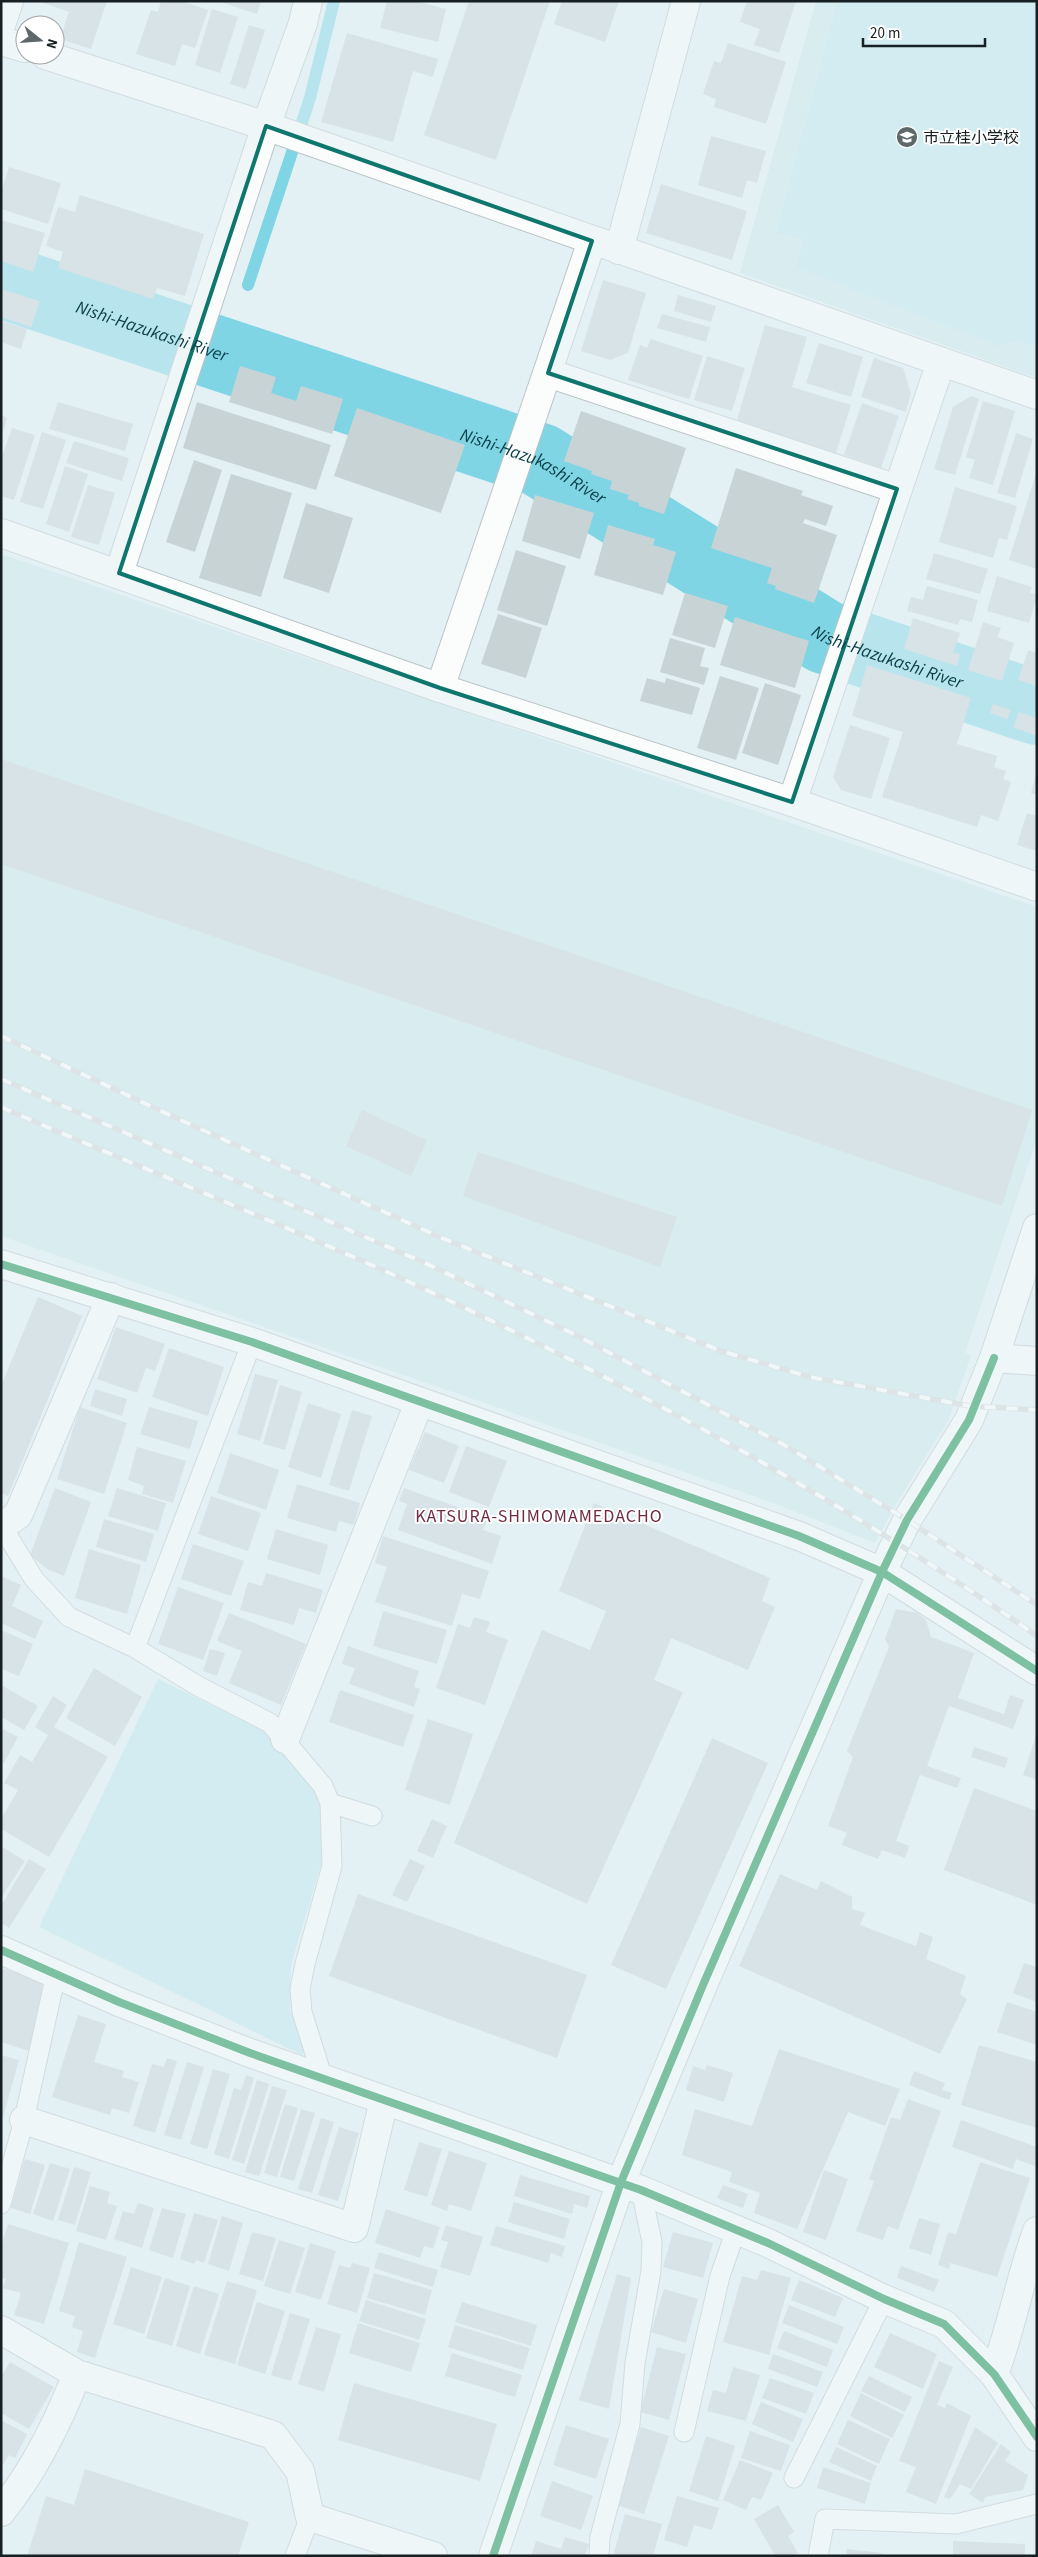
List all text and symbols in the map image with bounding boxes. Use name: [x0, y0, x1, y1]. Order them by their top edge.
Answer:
north arrow: [15, 15, 65, 65]
scale bar: [863, 15, 986, 47]
text: 20 m: [870, 23, 900, 44]
text: N: [41, 36, 62, 51]
school or university icon: 市立桂小学校: [895, 125, 919, 149]
place label: 市立桂小学校: [923, 127, 1019, 149]
water label: Nishi-Hazukashi River: [73, 295, 232, 369]
water label: Nishi-Hazukashi River: [457, 422, 611, 511]
water label: Nishi-Hazukashi River: [806, 620, 967, 696]
district label: KATSURA-SHIMOMAMEDACHO: [415, 1504, 663, 1529]

